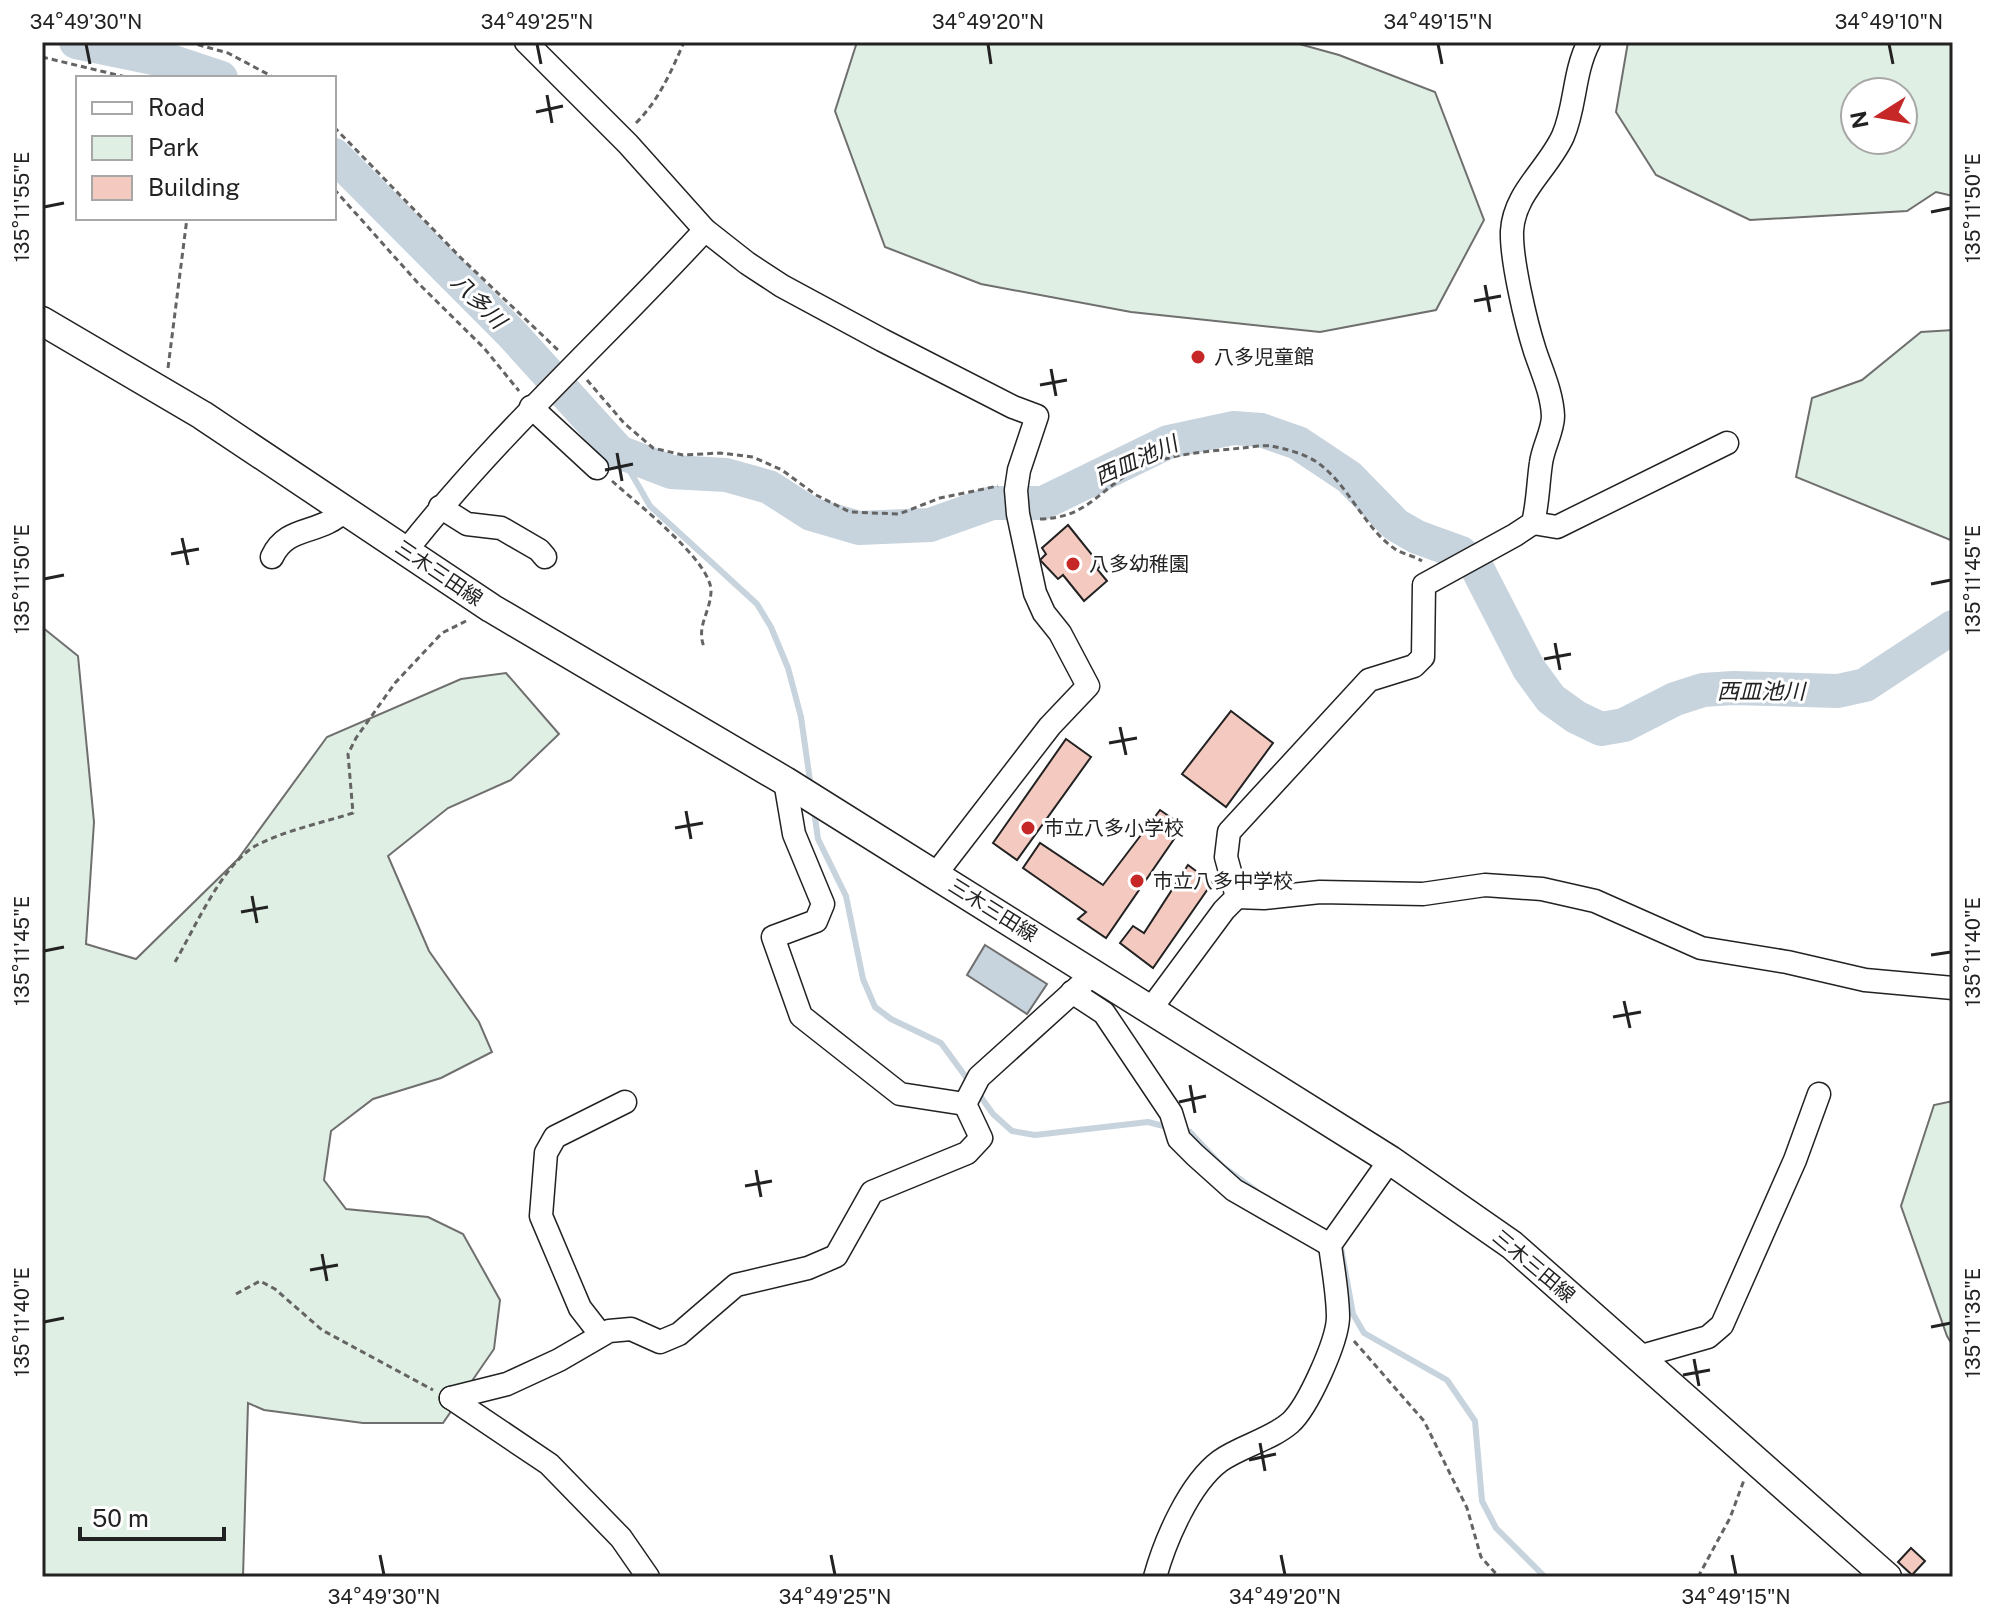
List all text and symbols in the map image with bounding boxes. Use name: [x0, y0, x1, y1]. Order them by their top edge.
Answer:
text: 34°49'30"N: [30, 10, 142, 34]
text: 34°49'25"N: [481, 10, 593, 34]
text: 34°49'20"N: [932, 10, 1044, 34]
text: 34°49'15"N: [1384, 10, 1492, 34]
text: 34°49'10"N: [1835, 10, 1943, 34]
legend: [76, 76, 336, 220]
north arrow: [1839, 76, 1919, 156]
text: Road: [148, 93, 205, 121]
text: N: [1845, 109, 1874, 131]
text: Park: [148, 133, 199, 161]
text: 135°11'55"E: [10, 152, 34, 262]
text: 135°11'50"E: [1961, 153, 1985, 263]
text: Building: [148, 173, 240, 201]
water label: 八多川: [446, 268, 513, 335]
place label: 八多児童館: [1214, 345, 1314, 369]
marker: 八多児童館: [1189, 348, 1207, 366]
water label: 西皿池川: [1091, 429, 1183, 490]
text: 135°11'50"E: [10, 524, 34, 634]
text: 135°11'45"E: [1961, 525, 1985, 635]
street label: 三木三田線: [391, 535, 487, 611]
place label: 八多幼稚園: [1089, 552, 1189, 576]
marker: 八多幼稚園: [1064, 555, 1082, 573]
water label: 西皿池川: [1717, 678, 1807, 704]
place label: 市立八多小学校: [1044, 816, 1184, 840]
marker: 市立八多小学校: [1019, 819, 1037, 837]
place label: 市立八多中学校: [1153, 869, 1293, 893]
marker: 市立八多中学校: [1128, 872, 1146, 890]
street label: 三木三田線: [944, 873, 1042, 947]
text: 135°11'45"E: [10, 896, 34, 1006]
text: 135°11'40"E: [1961, 897, 1985, 1007]
street label: 三木三田線: [1488, 1225, 1580, 1307]
text: 135°11'40"E: [10, 1267, 34, 1377]
text: 135°11'35"E: [1961, 1268, 1985, 1378]
scale bar: [80, 1491, 224, 1541]
text: 50 m: [92, 1504, 149, 1532]
text: 34°49'30"N: [328, 1585, 440, 1609]
text: 34°49'25"N: [779, 1585, 891, 1609]
text: 34°49'20"N: [1229, 1585, 1341, 1609]
text: 34°49'15"N: [1682, 1585, 1790, 1609]

